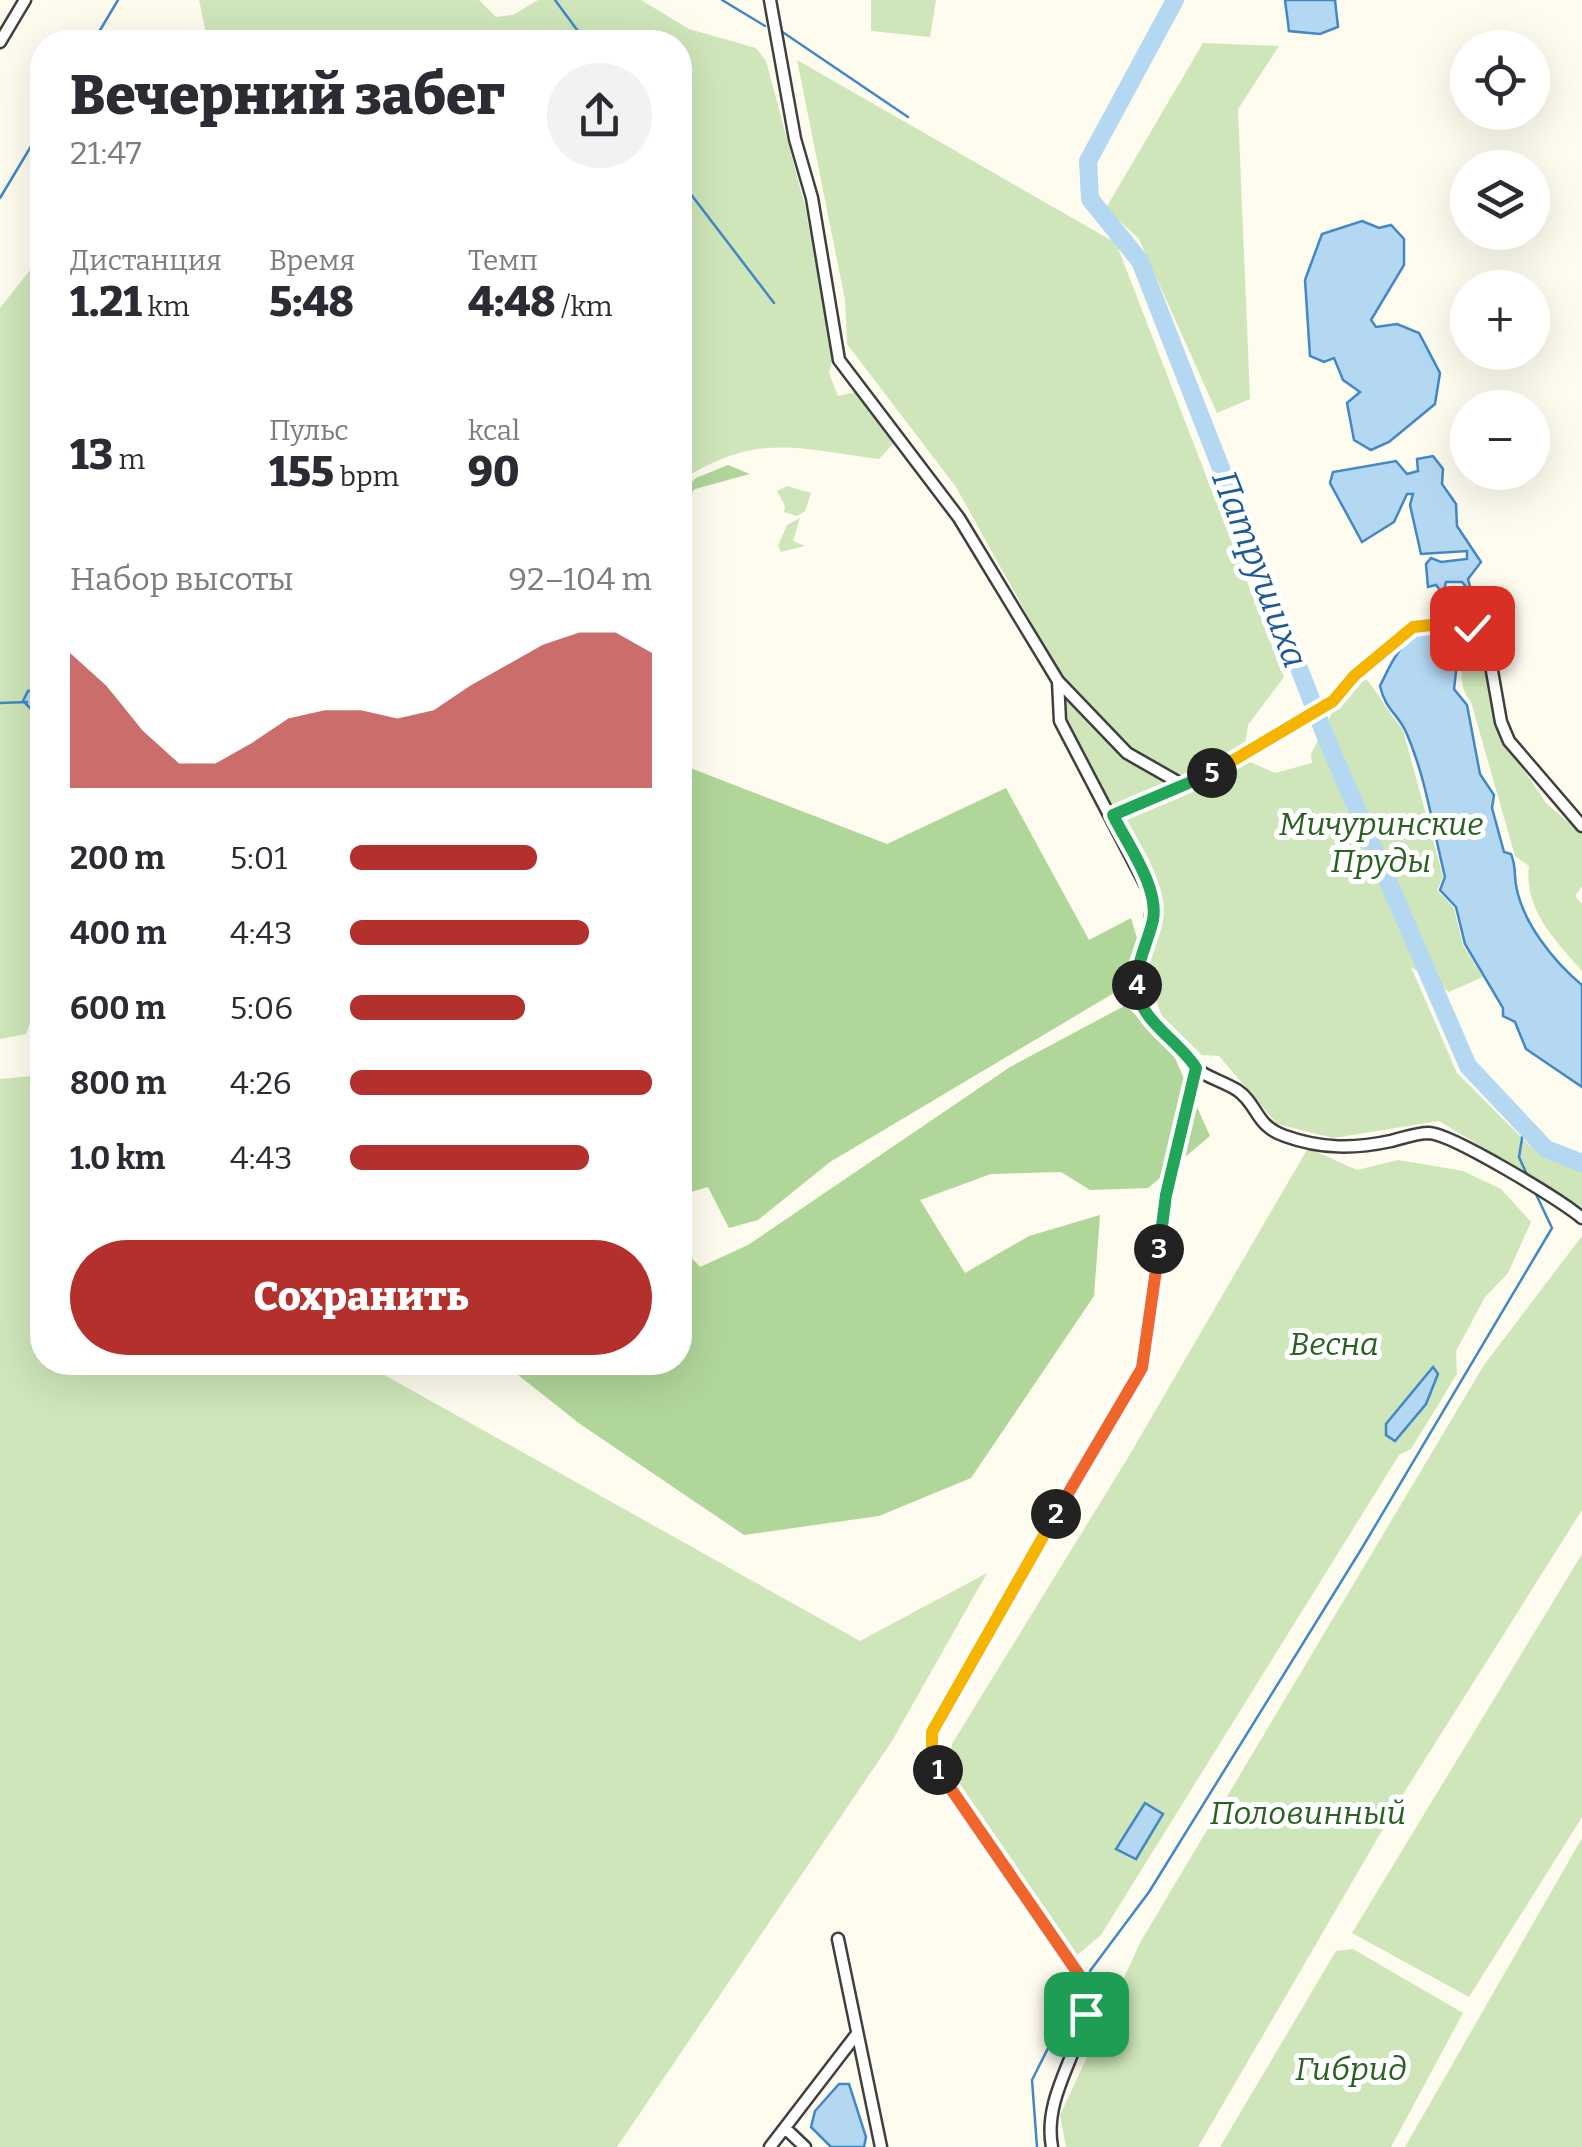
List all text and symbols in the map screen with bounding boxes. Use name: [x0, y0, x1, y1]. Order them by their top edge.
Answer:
map controls: [1450, 30, 1550, 490]
button: locate: [1450, 30, 1550, 130]
text: Вечерний забег: [70, 63, 505, 129]
button: share: [547, 63, 652, 168]
text: 21:47: [70, 134, 141, 172]
button: layers: [1450, 150, 1550, 250]
text: Дистанция: [70, 244, 222, 277]
text: Время: [269, 244, 355, 277]
text: Темп: [468, 244, 538, 277]
button: +: [1450, 270, 1550, 370]
text: 1.21: [70, 277, 142, 327]
text: 5:48: [269, 277, 354, 327]
text: 4:48: [468, 277, 556, 327]
text: km: [142, 290, 190, 323]
text: /km: [556, 290, 613, 323]
button: −: [1450, 390, 1550, 490]
text: Пульс: [269, 414, 349, 447]
text: kcal: [468, 414, 520, 447]
text: 13: [70, 430, 113, 480]
text: m: [113, 443, 145, 476]
text: 155: [269, 447, 334, 497]
text: 90: [468, 447, 519, 497]
text: bpm: [334, 460, 399, 493]
water label: Патрушиха: [1203, 465, 1317, 673]
text: Набор высоты: [70, 560, 294, 598]
text: 92–104 m: [508, 560, 652, 598]
pin: [1430, 586, 1515, 671]
icon: check: [1445, 601, 1500, 656]
pin: 5: [1187, 748, 1237, 798]
text: 5: [1204, 756, 1220, 789]
park label: Мичуринские Пруды: [1279, 805, 1483, 880]
text: 200 m: [70, 839, 165, 877]
text: 5:01: [230, 839, 287, 877]
text: 400 m: [70, 914, 166, 952]
text: 4:43: [230, 914, 292, 952]
pin: 4: [1112, 960, 1162, 1010]
text: 4: [1128, 968, 1146, 1001]
text: 600 m: [70, 989, 166, 1027]
text: 5:06: [230, 989, 293, 1027]
text: 800 m: [70, 1064, 166, 1102]
text: 4:26: [230, 1064, 292, 1102]
text: 1.0 km: [70, 1139, 165, 1177]
text: 4:43: [230, 1139, 292, 1177]
pin: 3: [1134, 1224, 1184, 1274]
text: 3: [1151, 1232, 1167, 1265]
button: Сохранить: [70, 1240, 652, 1355]
park label: Весна: [1289, 1325, 1379, 1363]
pin: 2: [1031, 1489, 1081, 1539]
text: 2: [1048, 1497, 1064, 1530]
pin: 1: [913, 1745, 963, 1795]
text: 1: [932, 1753, 944, 1786]
park label: Половинный: [1210, 1794, 1406, 1832]
pin: [1044, 1972, 1129, 2057]
icon: arrive: [1059, 1987, 1114, 2042]
park label: Гибрид: [1295, 2050, 1407, 2088]

